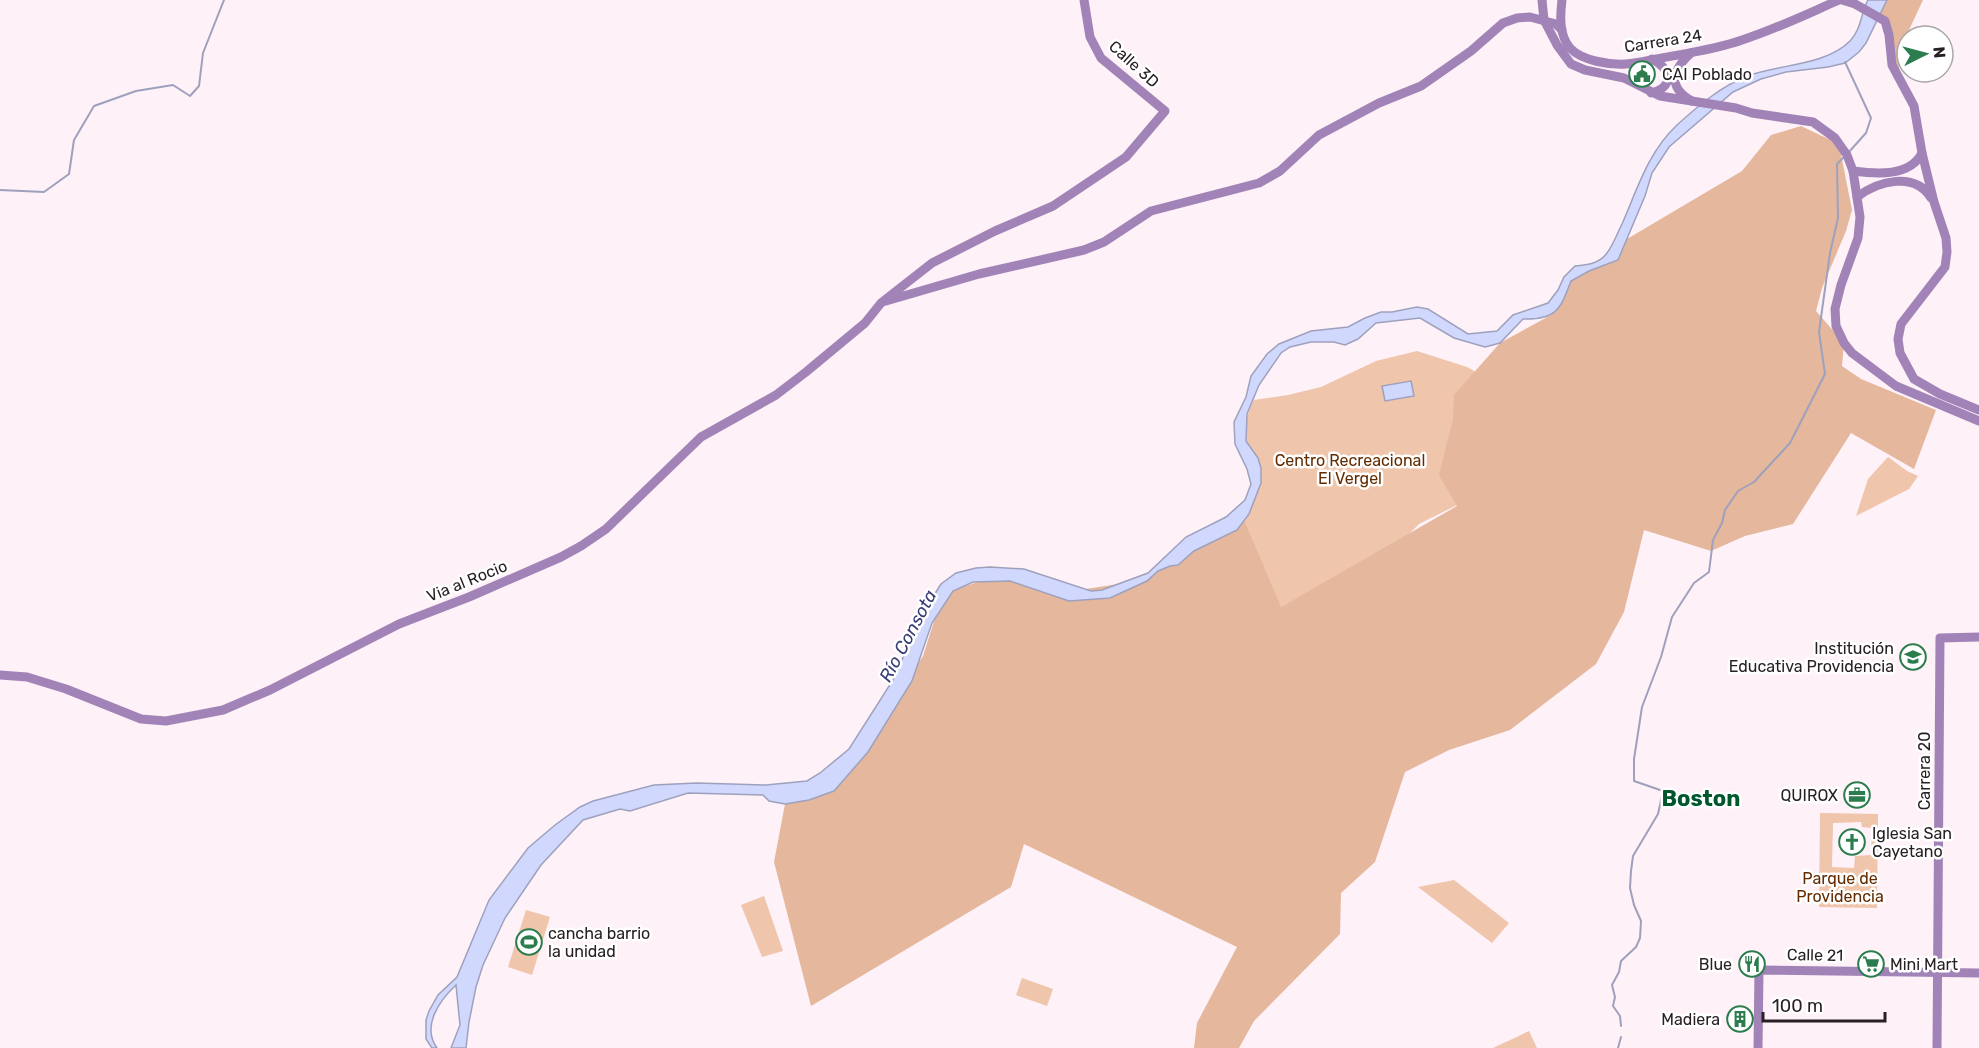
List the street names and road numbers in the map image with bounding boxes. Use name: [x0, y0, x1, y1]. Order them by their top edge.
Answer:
street label: Carrera 24: [1623, 25, 1703, 57]
street label: Calle 3D: [1105, 37, 1163, 91]
street label: Via al Rocio: [424, 556, 510, 606]
street label: Carrera 20: [1915, 732, 1934, 810]
street label: Calle 21: [1787, 945, 1843, 965]

